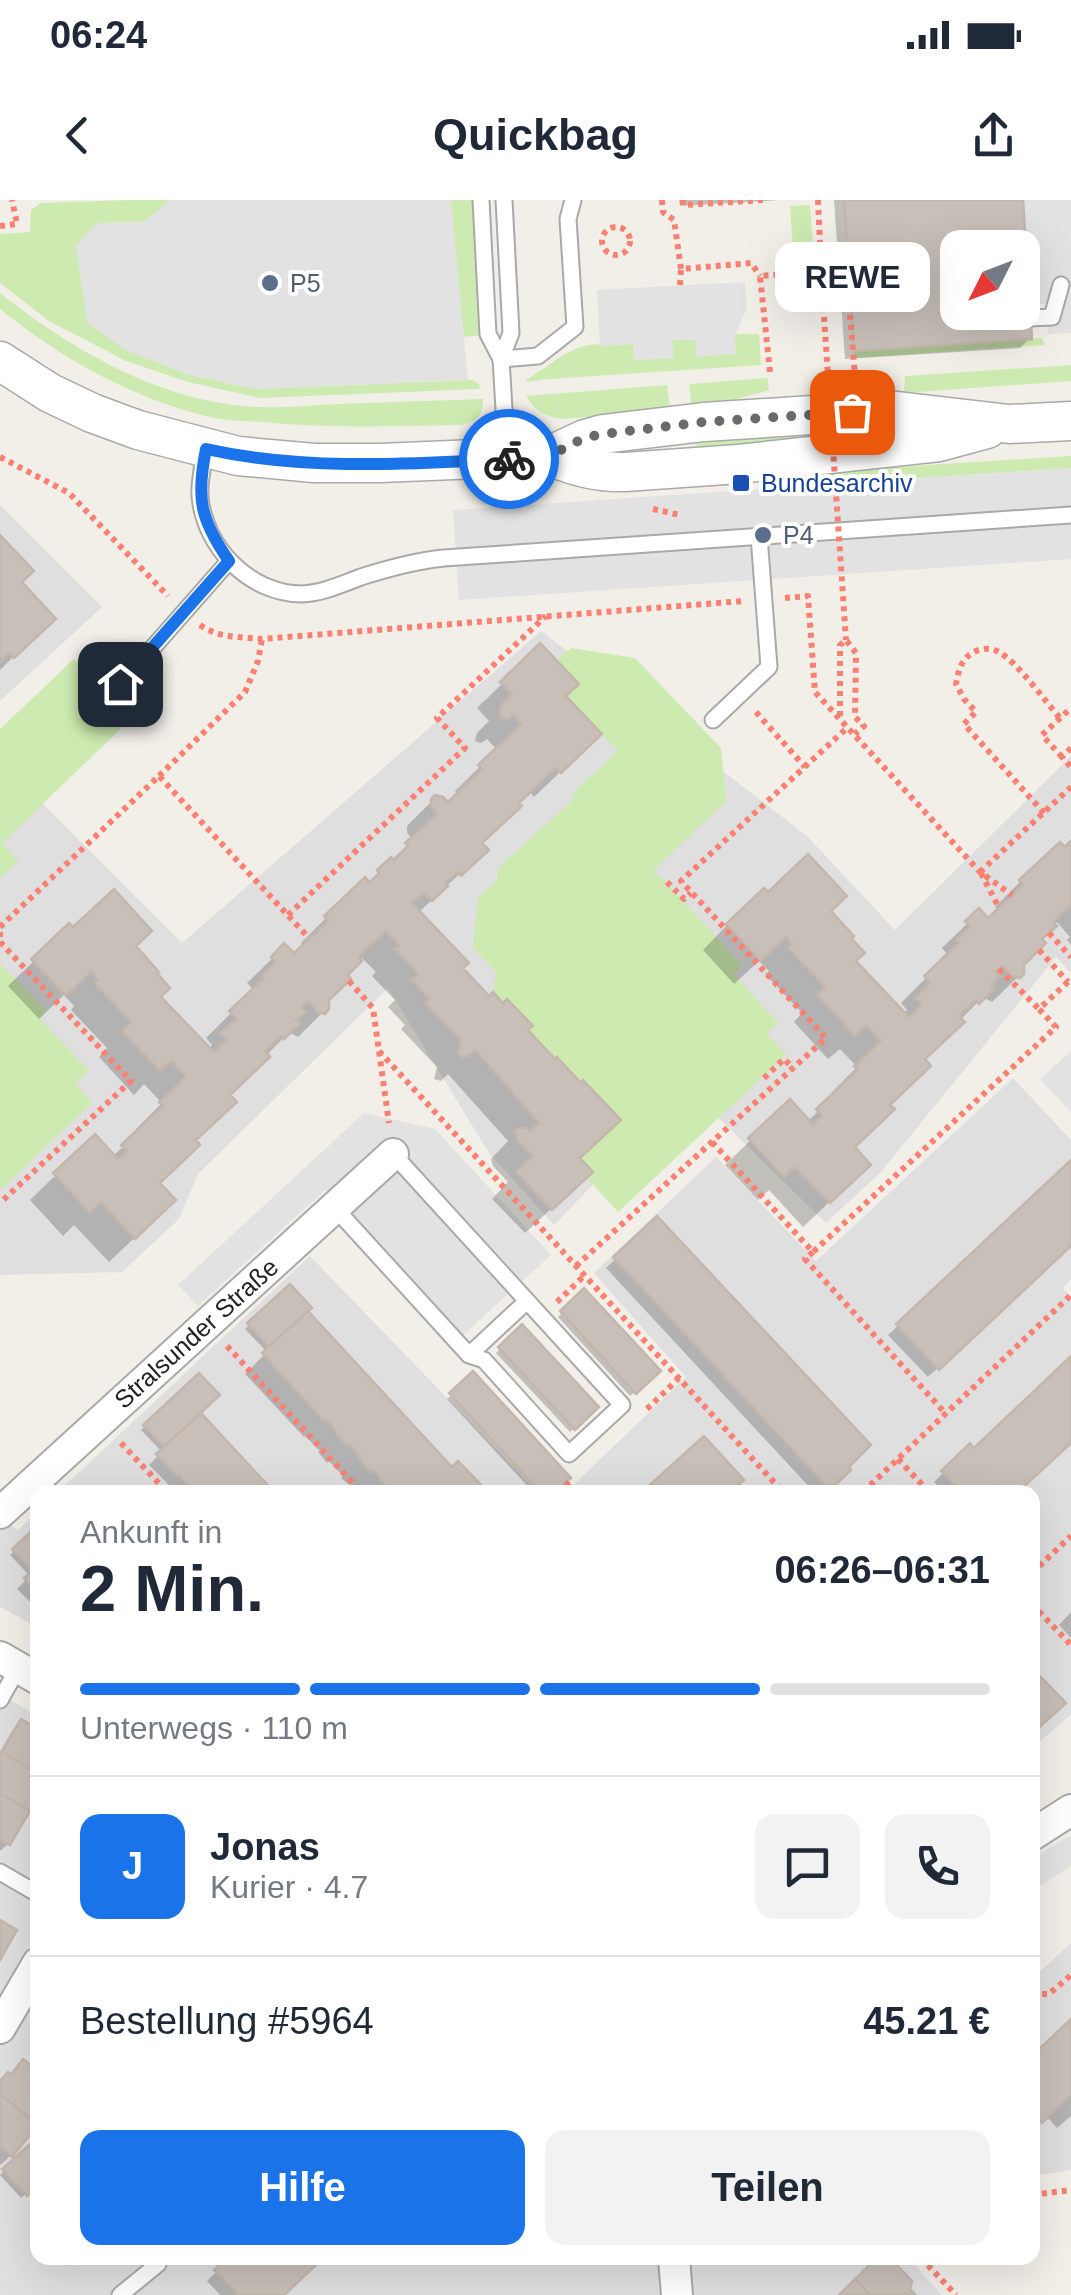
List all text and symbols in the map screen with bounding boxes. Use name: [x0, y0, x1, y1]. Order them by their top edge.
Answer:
text: 06:24: [50, 14, 147, 56]
icon: back: [50, 108, 105, 163]
icon: share: [966, 108, 1021, 163]
text: Quickbag: [433, 109, 638, 160]
north arrow: [940, 230, 1040, 330]
map controls: [940, 230, 1040, 330]
callout: REWE: [774, 242, 930, 312]
text: REWE: [805, 259, 901, 295]
place label: P5: [290, 269, 321, 297]
marker: P5: [259, 272, 281, 294]
pin: [810, 370, 895, 455]
icon: bag: [825, 385, 880, 440]
courier: [459, 409, 559, 509]
icon: bike: [482, 432, 537, 487]
place label: Bundesarchiv: [761, 469, 913, 497]
marker: Bundesarchiv: [730, 472, 752, 494]
place label: P4: [783, 521, 814, 549]
marker: P4: [752, 524, 774, 546]
pin: [78, 642, 163, 727]
icon: home: [93, 657, 148, 712]
street label: Stralsunder Straße: [109, 1252, 283, 1414]
text: Ankunft in: [80, 1514, 222, 1550]
text: 06:26–06:31: [774, 1549, 990, 1591]
text: 2 Min.: [80, 1552, 264, 1625]
text: Unterwegs · 110 m: [80, 1710, 348, 1746]
button: chat: [755, 1814, 860, 1919]
button: phone: [885, 1814, 990, 1919]
text: Jonas: [210, 1826, 320, 1868]
text: J: [122, 1845, 143, 1887]
text: Kurier · 4.7: [210, 1869, 368, 1905]
text: Bestellung #5964: [80, 2000, 374, 2042]
text: 45.21 €: [863, 2000, 990, 2042]
button: Hilfe: [80, 2130, 525, 2245]
button: Teilen: [545, 2130, 990, 2245]

